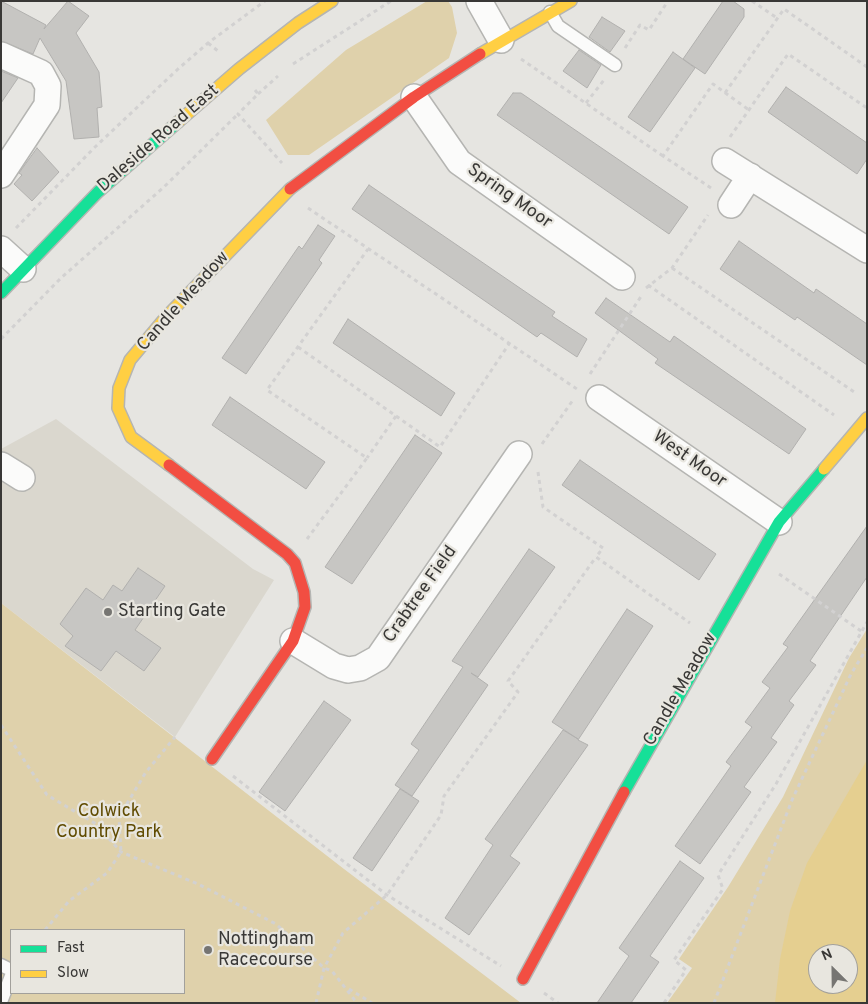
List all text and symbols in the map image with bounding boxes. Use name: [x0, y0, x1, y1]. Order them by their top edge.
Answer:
street label: Daleside Road East: [94, 80, 224, 198]
street label: Spring Moor: [462, 160, 556, 234]
street label: Candle Meadow: [133, 248, 235, 356]
street label: West Moor: [648, 427, 730, 493]
street label: Crabtree Field: [380, 542, 462, 648]
place label: Starting Gate: [118, 601, 226, 623]
marker: Starting Gate: [102, 606, 114, 618]
street label: Candle Meadow: [640, 630, 722, 750]
park label: Colwick Country Park: [56, 801, 162, 844]
legend: [10, 929, 185, 994]
place label: Nottingham Racecourse: [218, 929, 314, 972]
text: Fast: [57, 939, 85, 958]
marker: Nottingham Racecourse: [202, 944, 214, 956]
north arrow: [808, 944, 858, 994]
text: N: [819, 946, 835, 965]
text: Slow: [57, 964, 89, 983]

